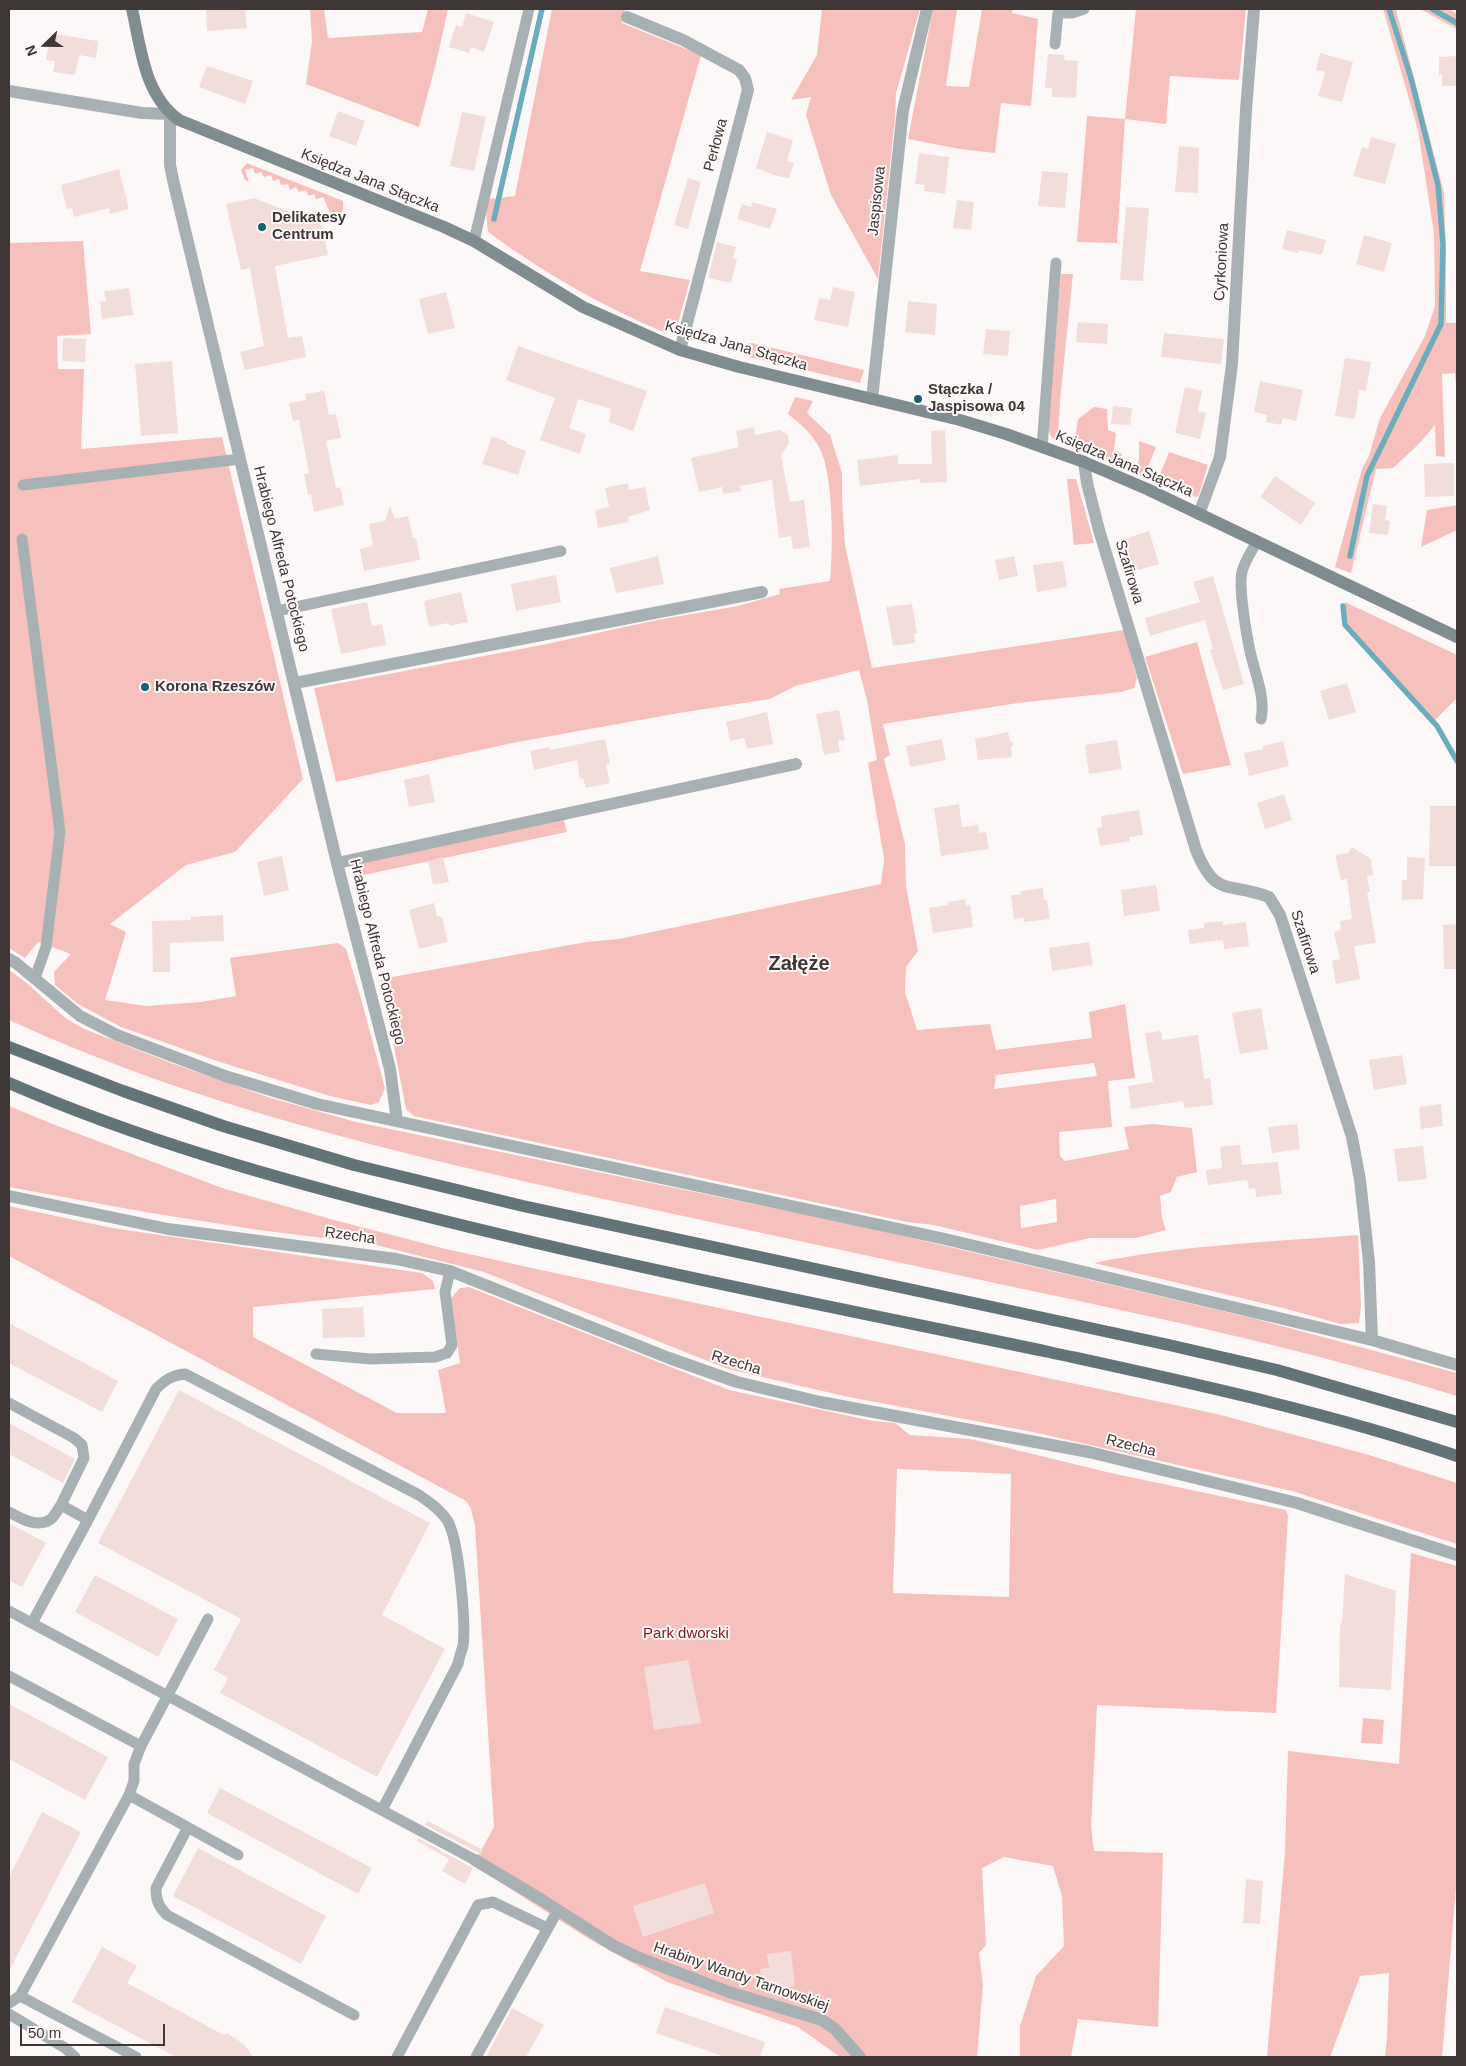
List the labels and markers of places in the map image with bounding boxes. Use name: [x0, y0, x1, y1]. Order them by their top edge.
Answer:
place label: Delikatesy Centrum: [272, 209, 346, 244]
marker: Delikatesy Centrum: [256, 221, 268, 233]
place label: Stączka / Jaspisowa 04: [928, 381, 1025, 416]
marker: Stączka / Jaspisowa 04: [912, 393, 924, 405]
place label: Korona Rzeszów: [155, 678, 275, 696]
marker: Korona Rzeszów: [139, 681, 151, 693]

